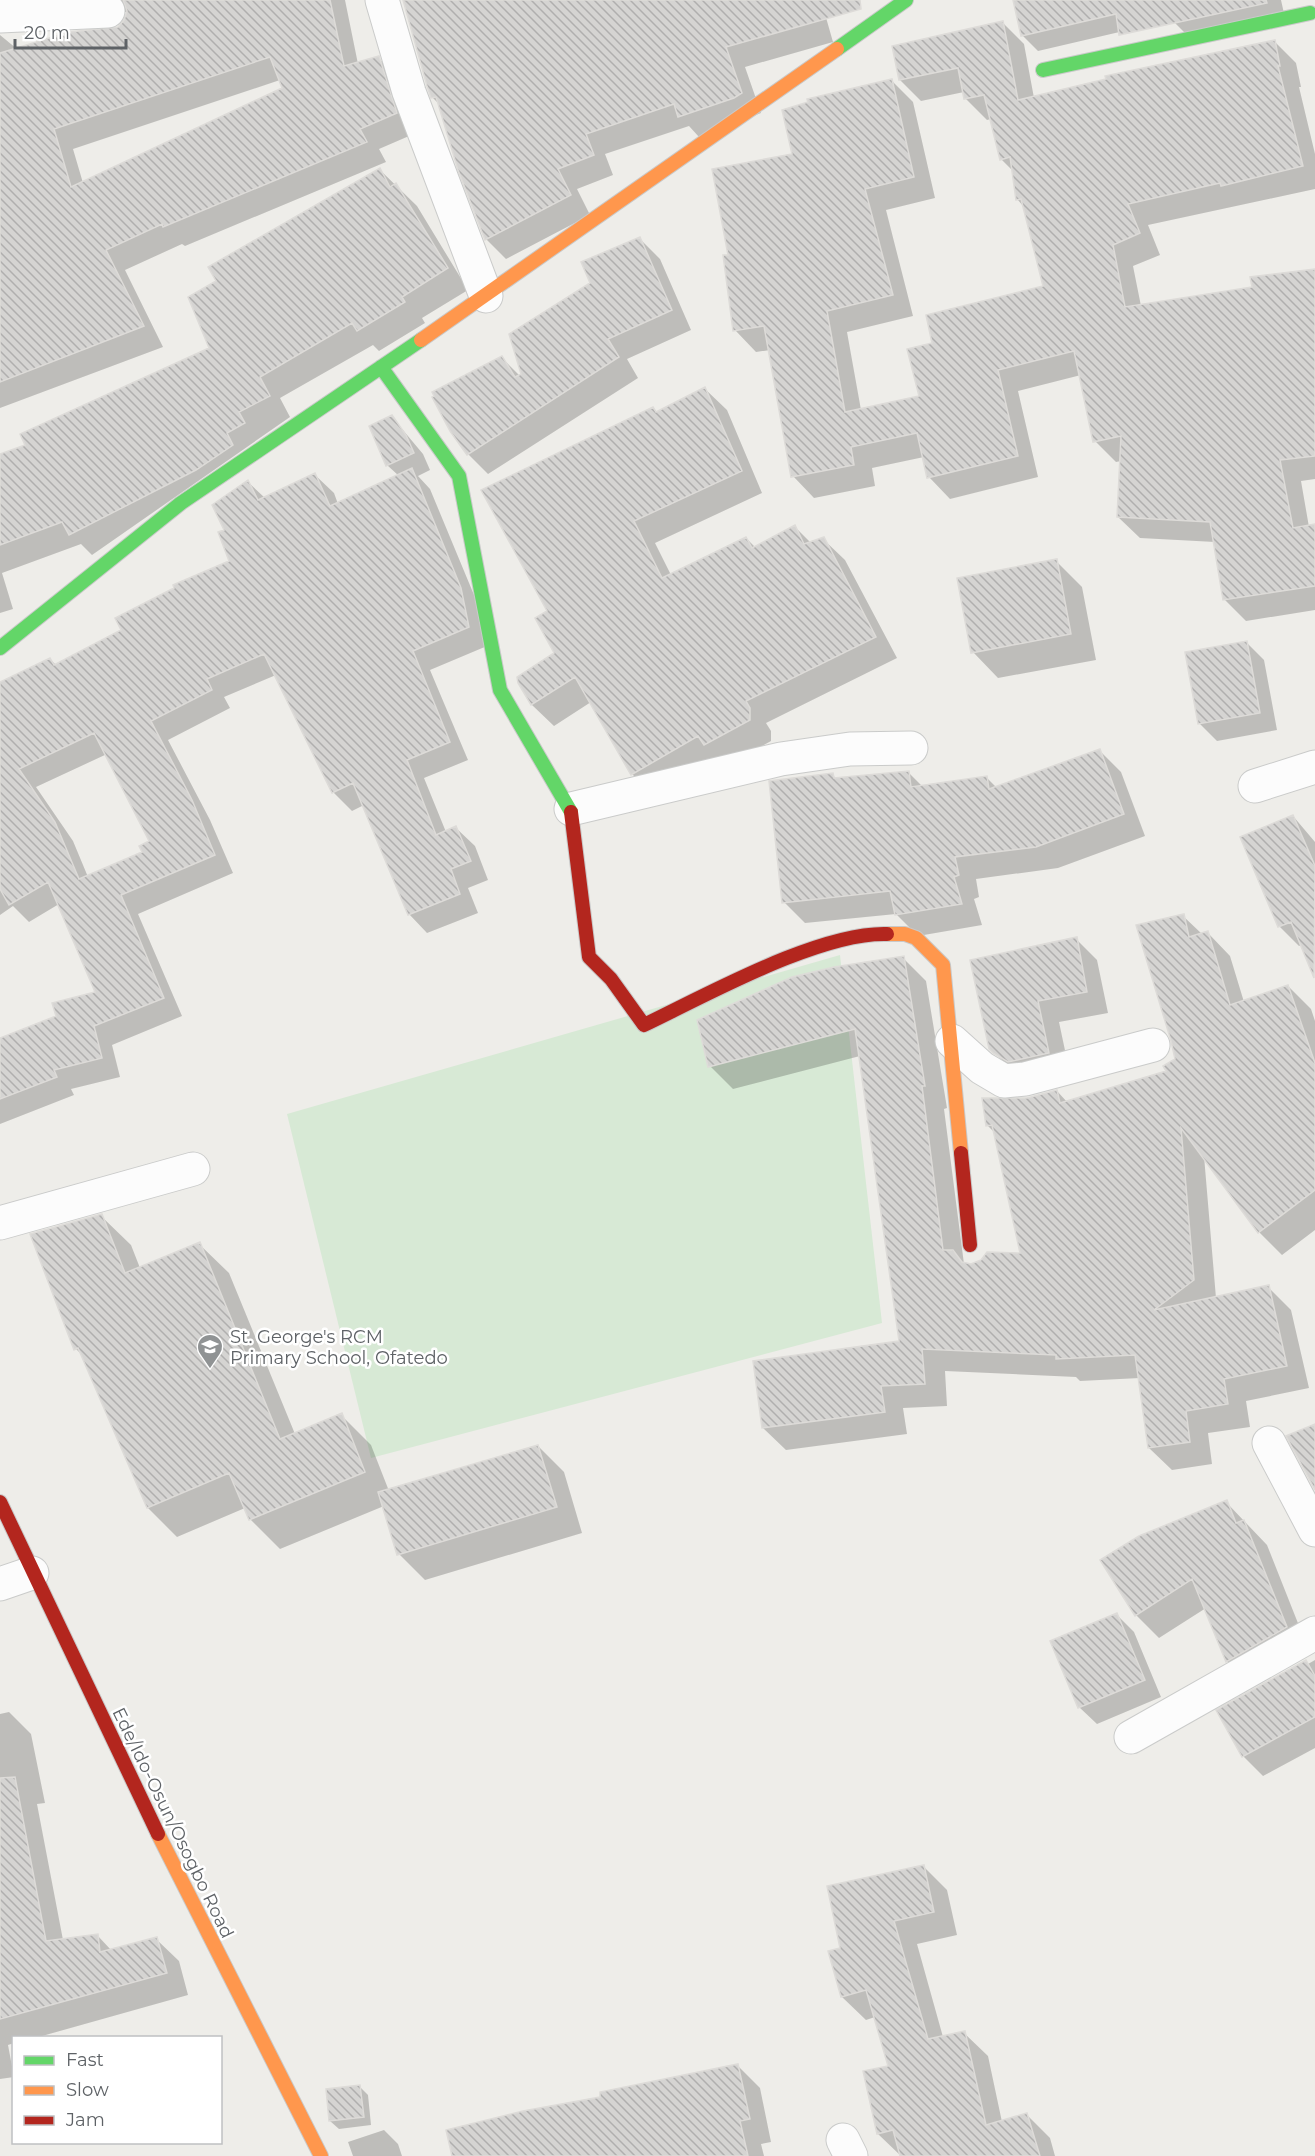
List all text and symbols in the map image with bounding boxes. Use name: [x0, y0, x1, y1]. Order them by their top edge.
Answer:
scale bar: [15, 12, 126, 50]
text: 20 m: [24, 22, 70, 44]
place label: St. George's RCM Primary School, Ofatedo: [230, 1326, 448, 1369]
school or university icon: St. George's RCM Primary School, Ofatedo: [195, 1332, 225, 1370]
street label: Ede/Ido-Osun/Osogbo Road: [107, 1704, 239, 1942]
legend: [12, 2036, 222, 2144]
text: Fast: [66, 2049, 104, 2071]
text: Slow: [66, 2079, 109, 2101]
text: Jam: [65, 2109, 105, 2131]

